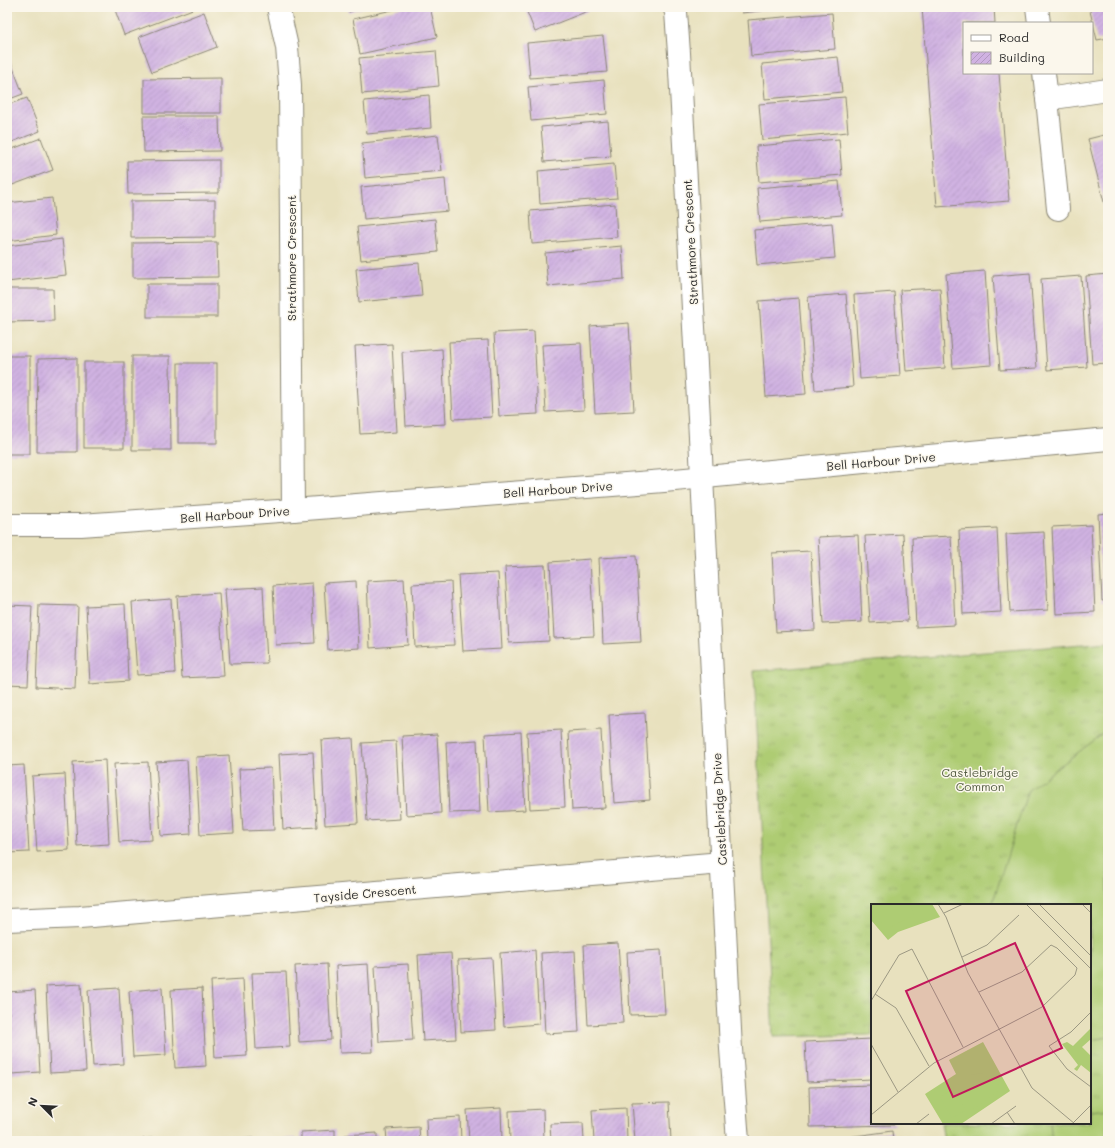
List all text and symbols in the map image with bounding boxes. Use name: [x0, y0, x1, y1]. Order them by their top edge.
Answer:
legend: [963, 22, 1093, 74]
text: Road: [999, 29, 1029, 45]
text: Building: [999, 49, 1045, 65]
street label: Strathmore Crescent: [679, 179, 701, 305]
street label: Strathmore Crescent: [283, 195, 299, 321]
street label: Bell Harbour Drive: [826, 448, 936, 474]
street label: Bell Harbour Drive: [503, 477, 613, 501]
street label: Bell Harbour Drive: [180, 502, 290, 526]
street label: Castlebridge Drive: [708, 752, 730, 866]
park label: Castlebridge Common: [942, 764, 1018, 794]
street label: Tayside Crescent: [313, 881, 417, 905]
inset map: [871, 904, 1091, 1124]
north arrow: [22, 1086, 62, 1126]
text: N: [24, 1095, 41, 1109]

